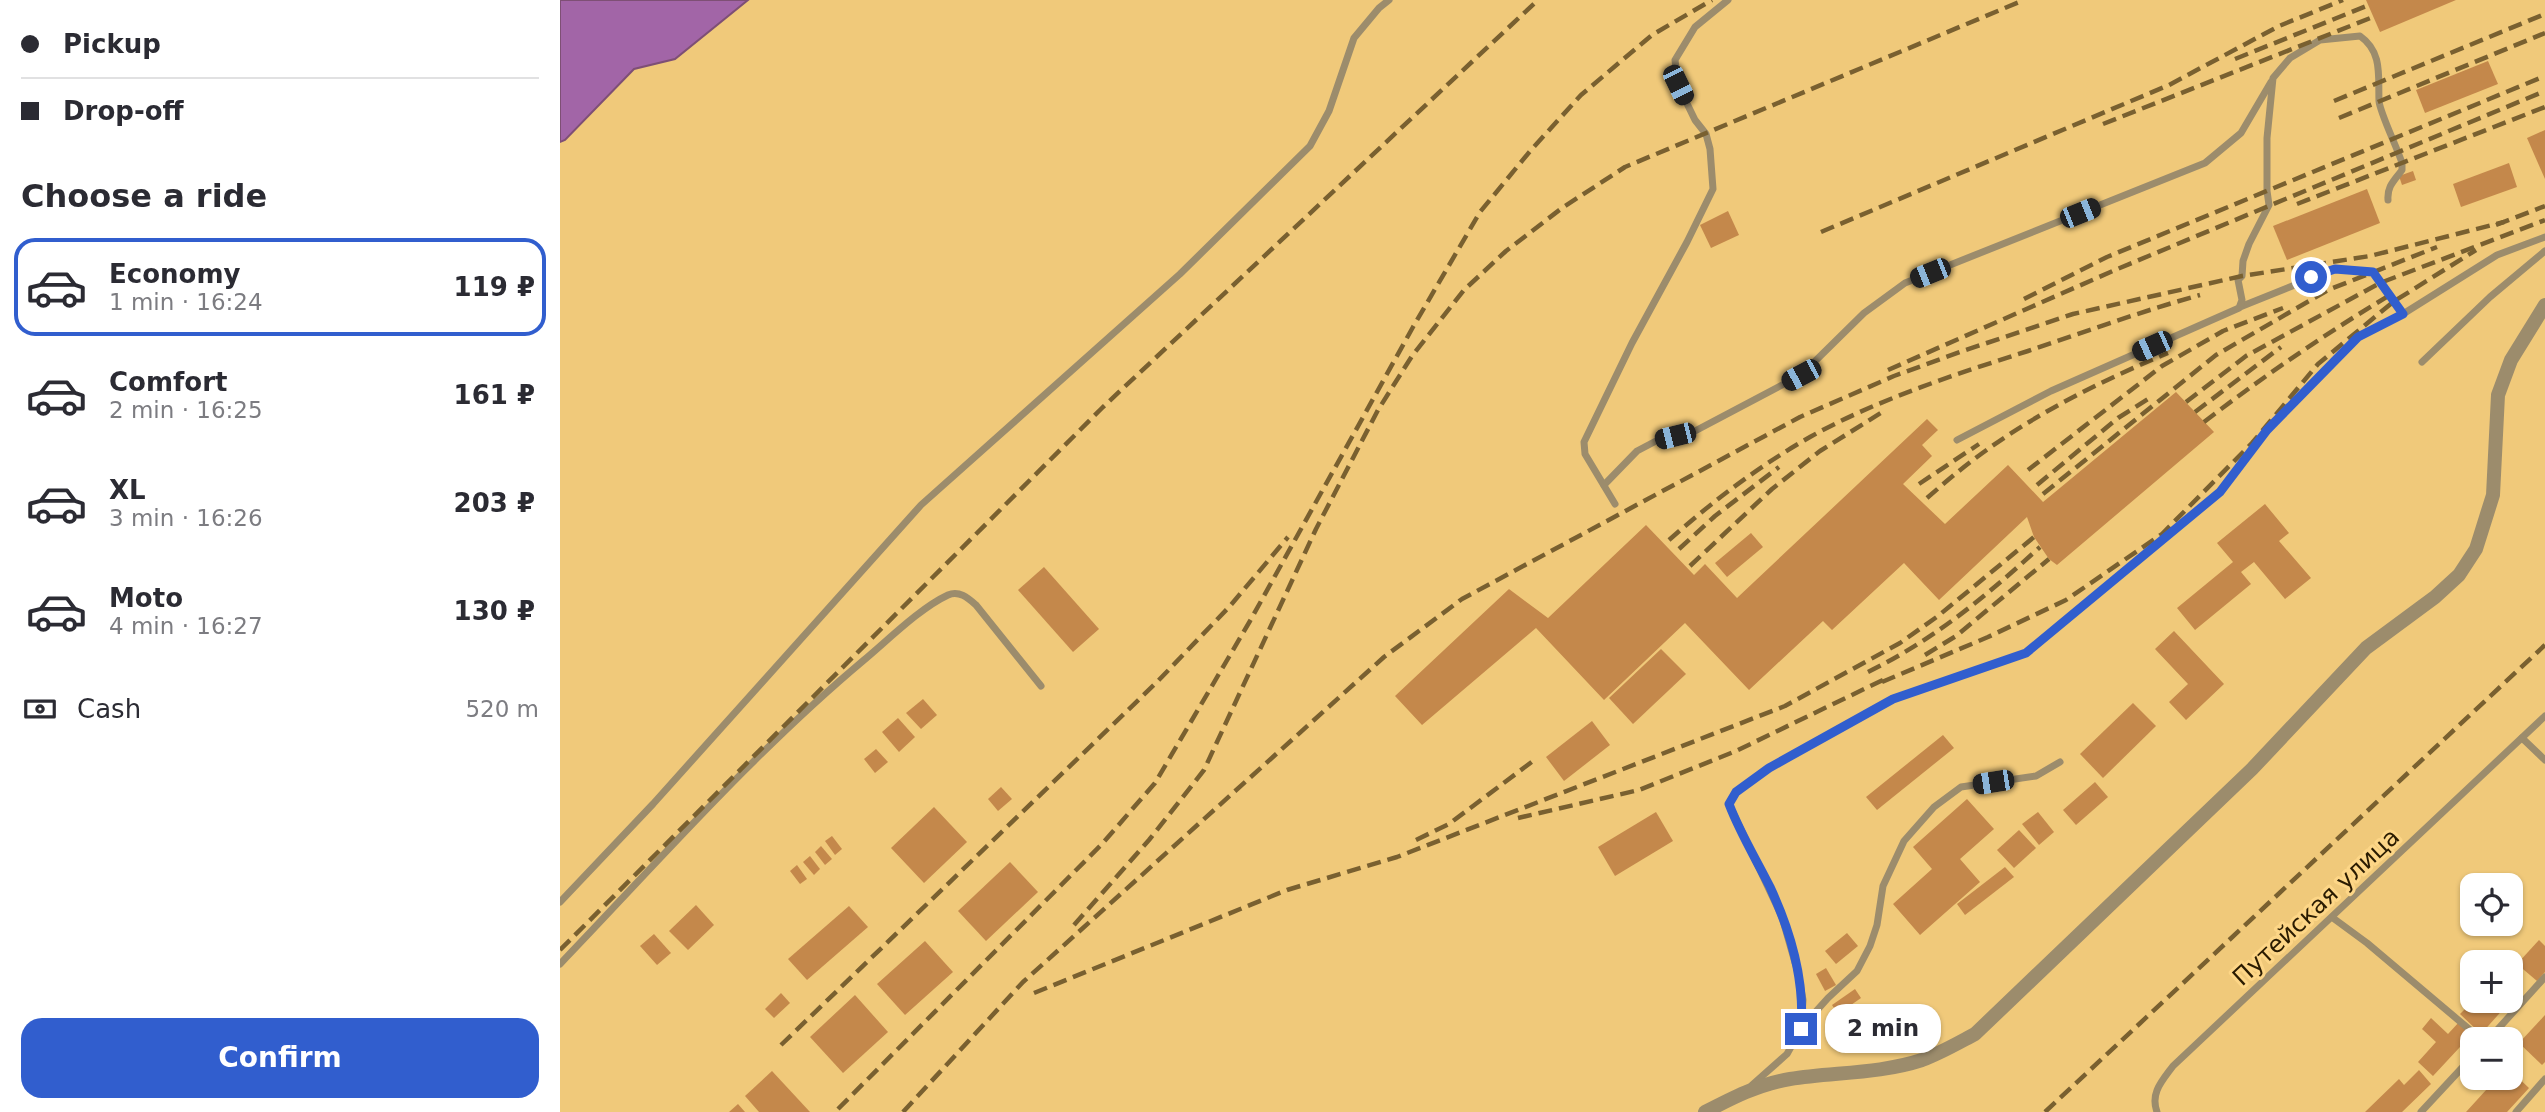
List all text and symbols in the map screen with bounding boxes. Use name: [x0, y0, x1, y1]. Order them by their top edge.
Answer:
text: Pickup: [63, 29, 161, 59]
car: [1660, 62, 1697, 108]
text: Drop-off: [63, 96, 184, 126]
text: Choose a ride: [21, 177, 267, 215]
car: [2057, 195, 2104, 231]
car: [1907, 255, 1954, 291]
icon: car: [25, 256, 88, 319]
text: Economy: [109, 259, 240, 289]
route start: [2295, 261, 2327, 293]
text: 119 ₽: [454, 272, 535, 302]
text: 1 min · 16:24: [109, 289, 263, 315]
car: [2129, 328, 2176, 364]
car: [1778, 356, 1825, 394]
icon: car: [25, 364, 88, 427]
text: Comfort: [109, 367, 227, 397]
text: 161 ₽: [454, 380, 535, 410]
text: 2 min · 16:25: [109, 397, 263, 423]
car: [1653, 421, 1698, 451]
icon: car: [25, 472, 88, 535]
text: XL: [109, 475, 146, 505]
text: 203 ₽: [454, 488, 535, 518]
text: 3 min · 16:26: [109, 505, 263, 531]
icon: car: [25, 580, 88, 643]
text: Moto: [109, 583, 183, 613]
text: 130 ₽: [454, 596, 535, 626]
text: 4 min · 16:27: [109, 613, 263, 639]
icon: cash: [21, 690, 59, 728]
text: Cash: [77, 694, 141, 724]
text: 520 m: [465, 696, 539, 722]
car: [1971, 768, 2016, 796]
street label: Путейская улица: [2227, 823, 2405, 991]
map controls: [2460, 873, 2523, 1090]
button: locate: [2460, 873, 2523, 936]
button: +: [2460, 950, 2523, 1013]
callout: 2 min: [1826, 1004, 1941, 1054]
route end: [1785, 1013, 1817, 1045]
text: 2 min: [1847, 1015, 1919, 1041]
button: Confirm: [21, 1018, 539, 1098]
button: −: [2460, 1027, 2523, 1090]

